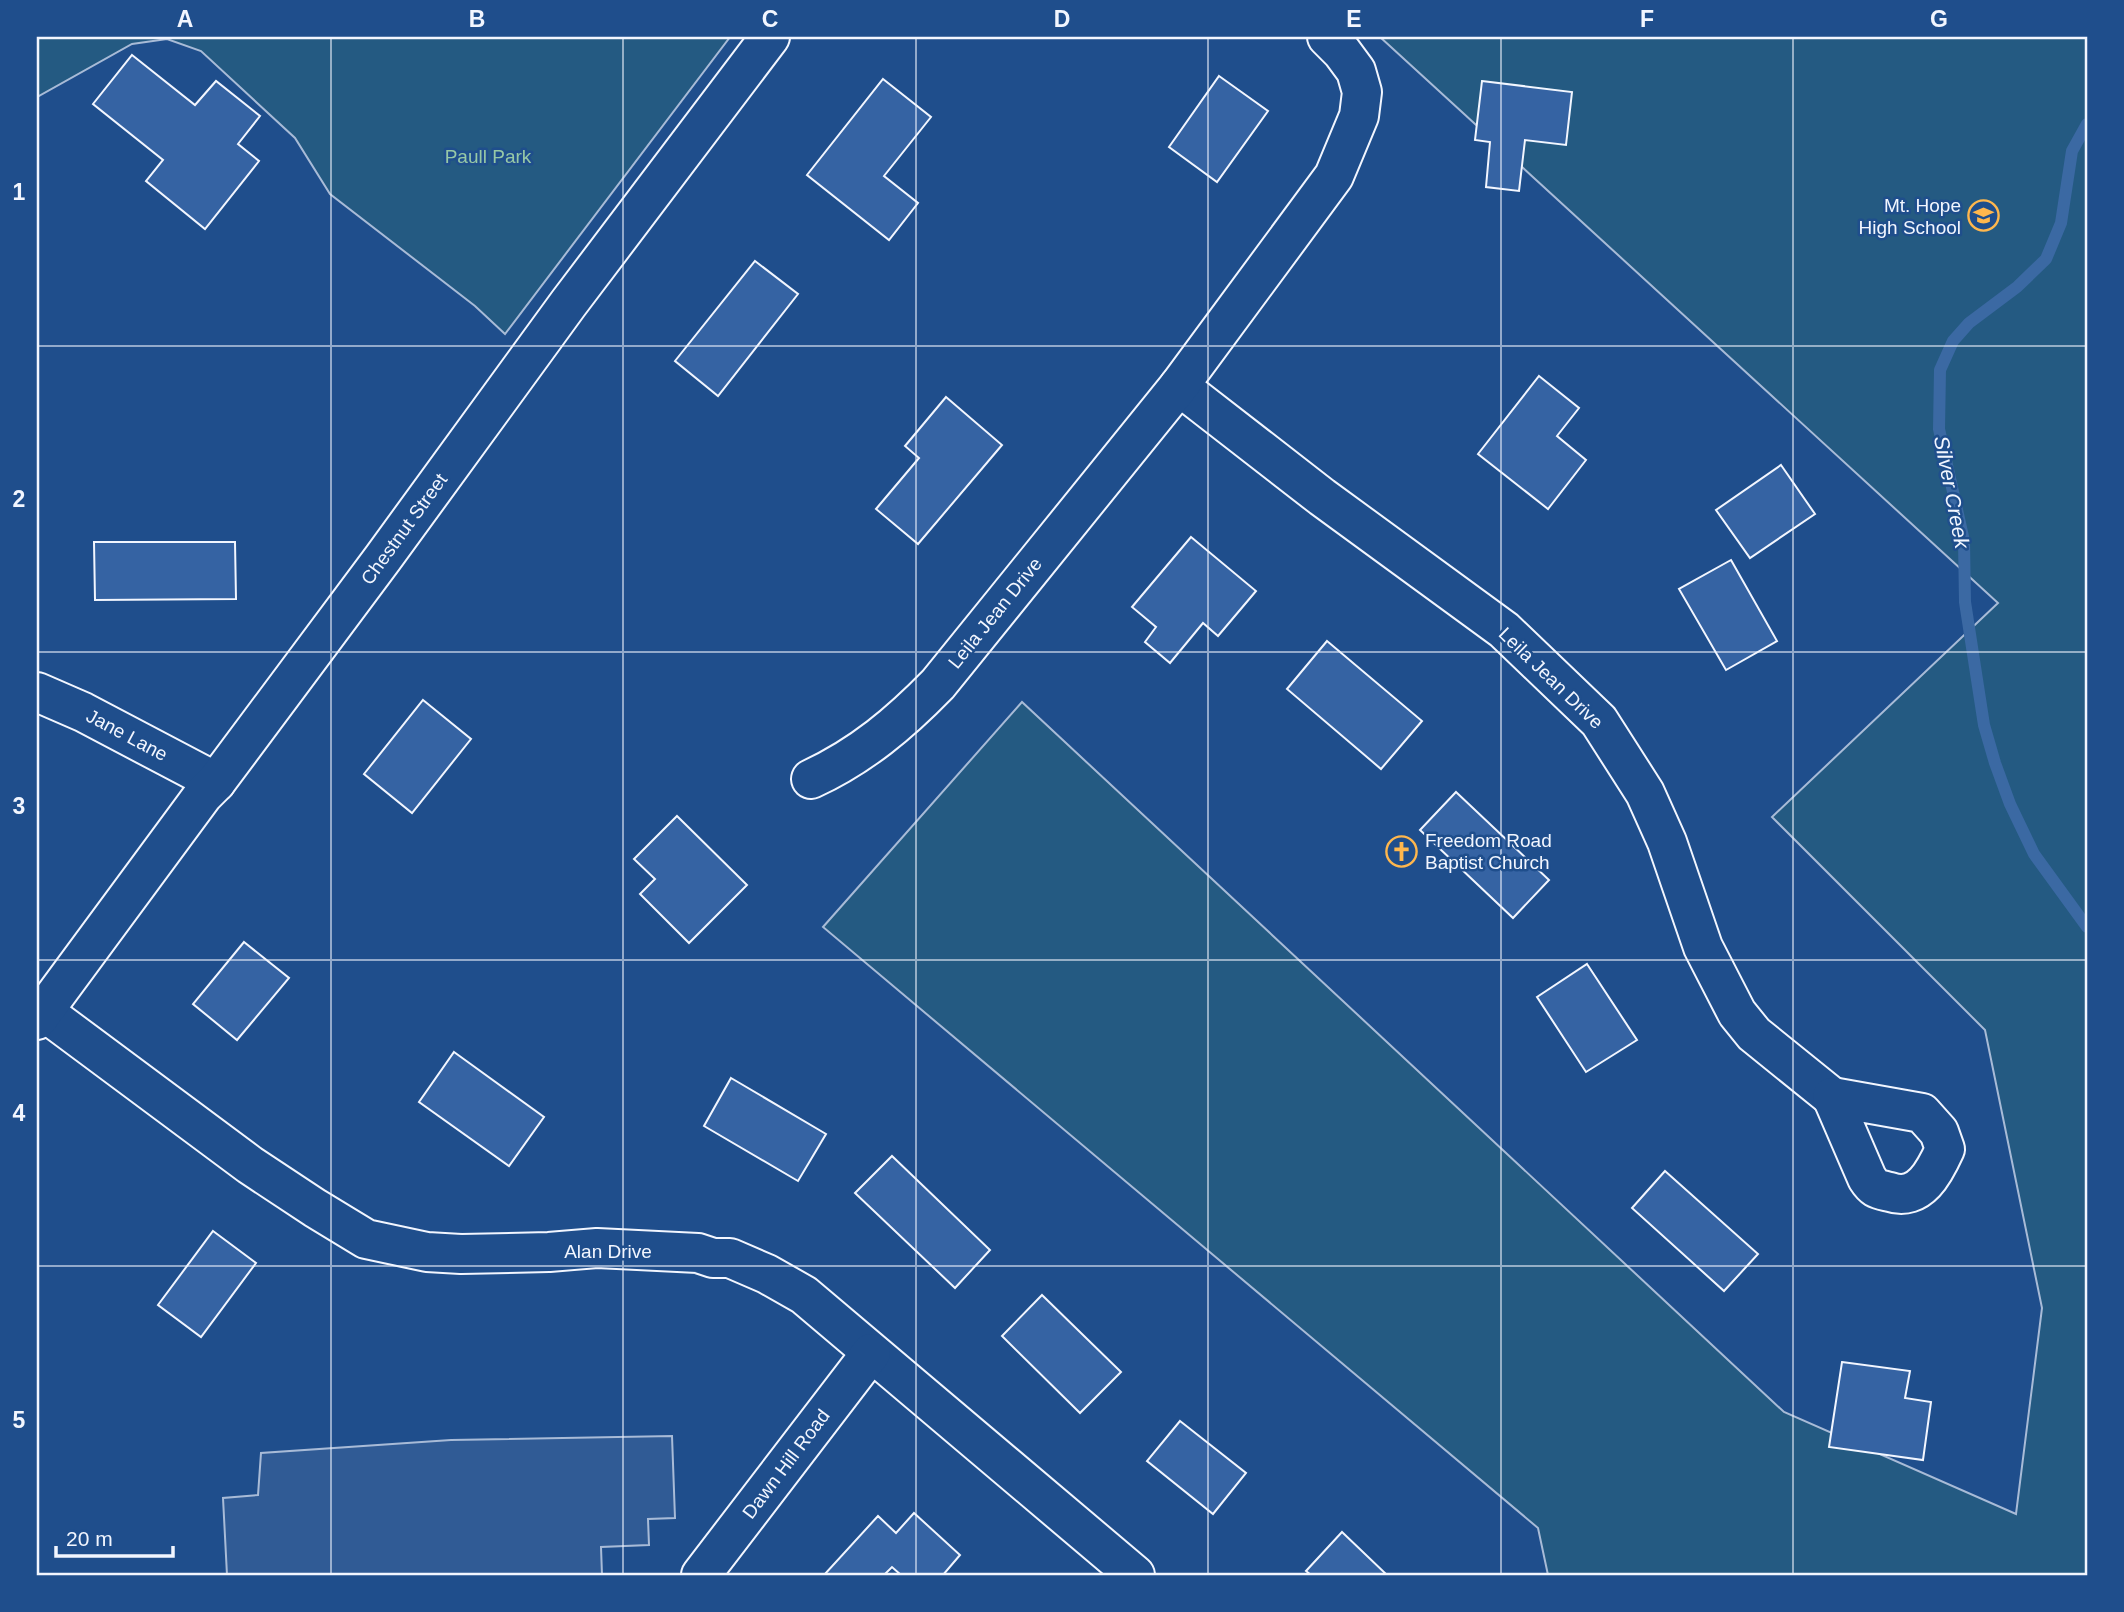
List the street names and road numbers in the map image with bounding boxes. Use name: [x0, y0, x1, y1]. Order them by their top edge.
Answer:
street label: Chestnut Street: [357, 469, 452, 589]
street label: Leila Jean Drive: [944, 553, 1046, 673]
street label: Leila Jean Drive: [1495, 623, 1607, 733]
street label: Jane Lane: [83, 705, 171, 765]
street label: Alan Drive: [564, 1241, 652, 1262]
street label: Dawn Hill Road: [738, 1405, 834, 1523]

